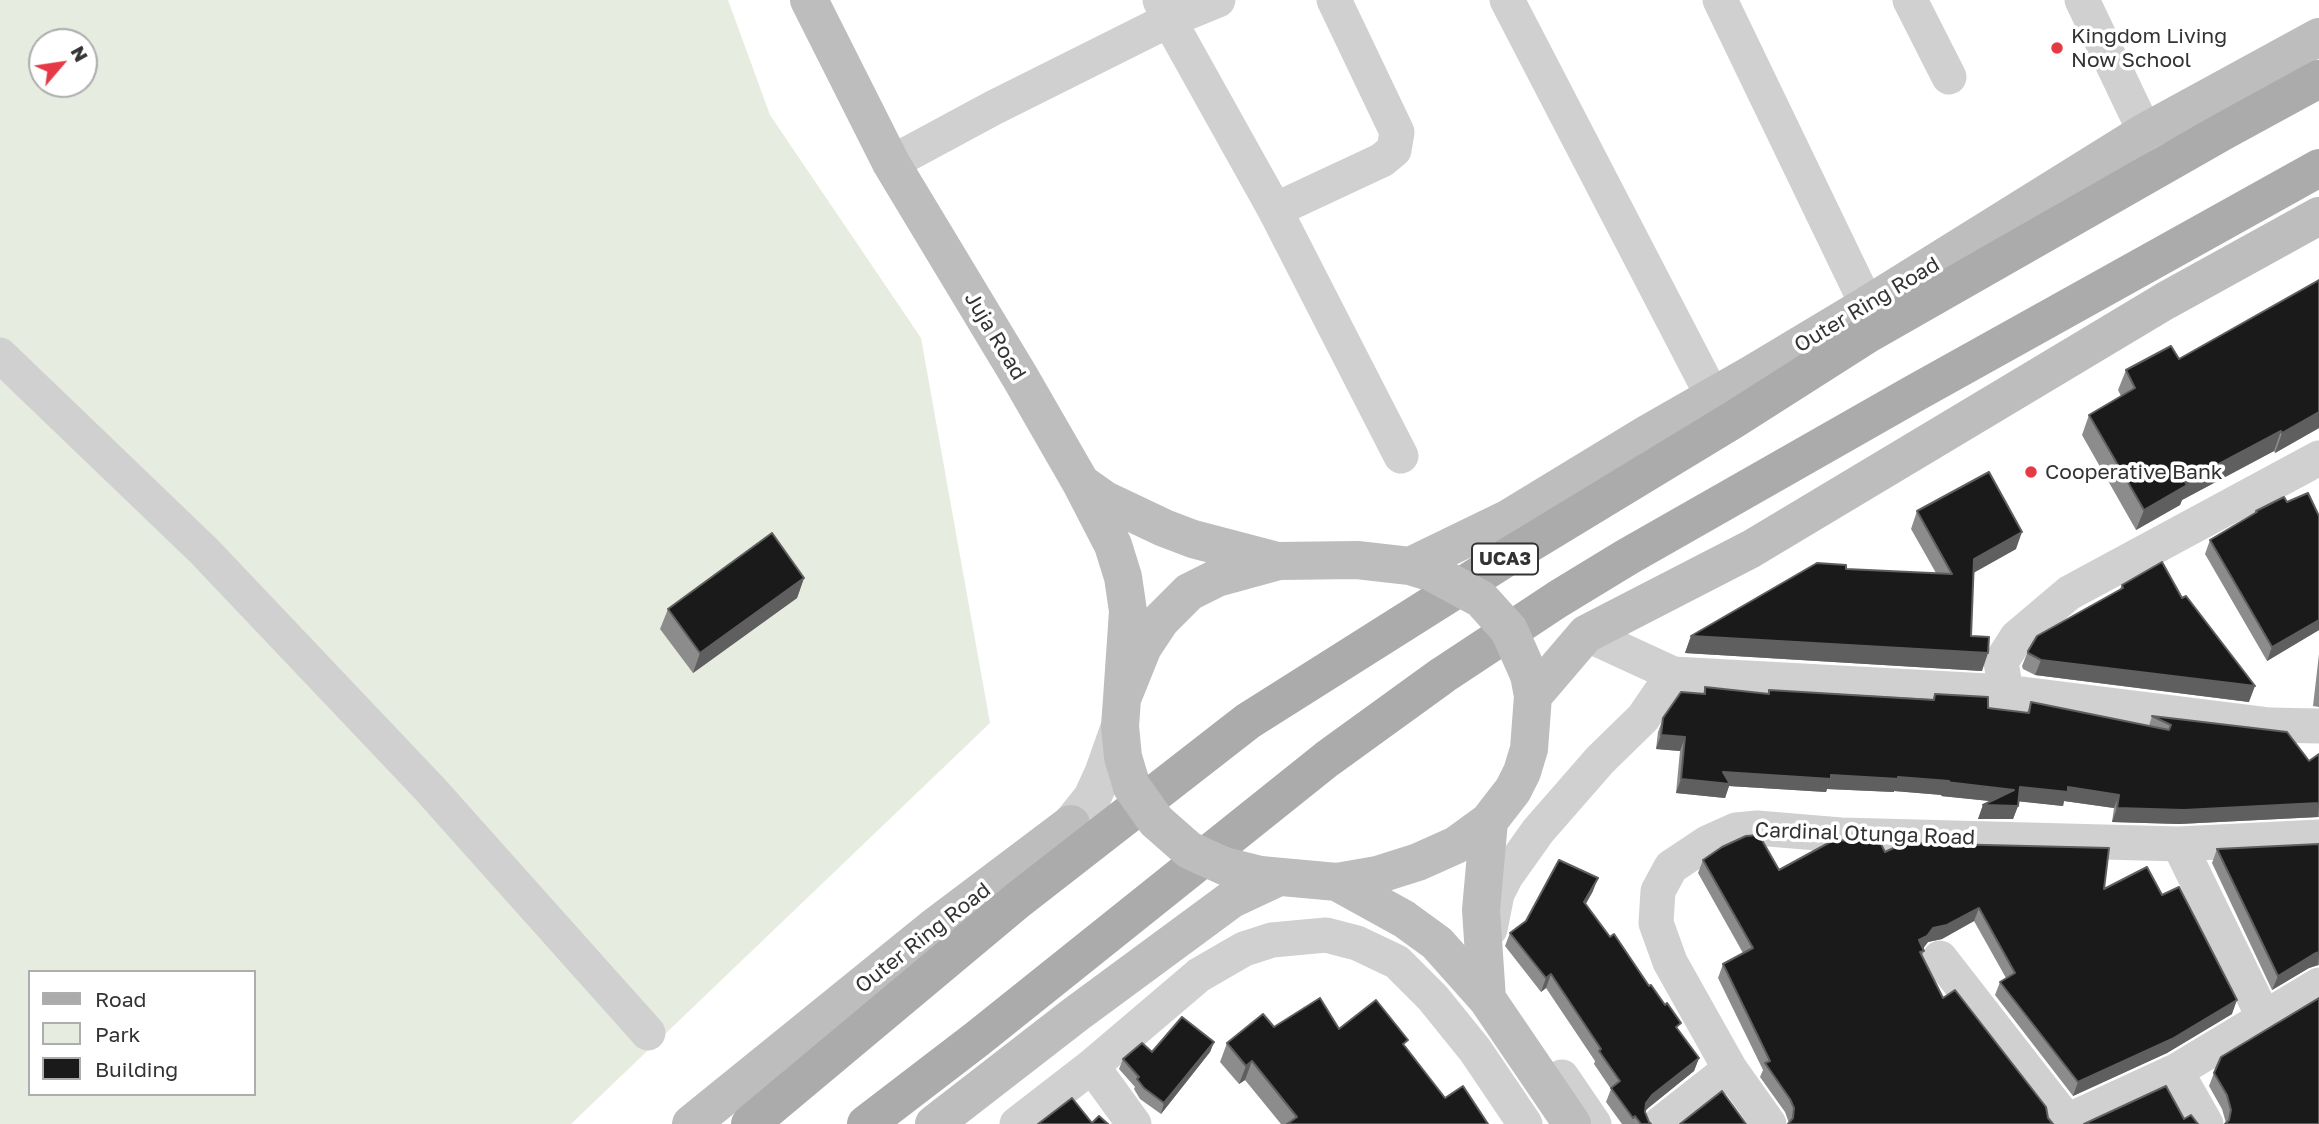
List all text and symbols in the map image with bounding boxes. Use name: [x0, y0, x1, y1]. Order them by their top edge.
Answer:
place label: Kingdom Living Now School: [2071, 23, 2227, 73]
north arrow: [28, 28, 98, 98]
marker: Kingdom Living Now School: [2049, 40, 2065, 56]
text: N: [66, 42, 94, 65]
street label: Outer Ring Road: [1790, 252, 1944, 358]
street label: Juja Road: [959, 287, 1031, 385]
place label: Cooperative Bank: [2045, 459, 2223, 485]
marker: Cooperative Bank: [2023, 464, 2039, 480]
road number: UCA3: [1472, 544, 1538, 574]
street label: Cardinal Otunga Road: [1754, 818, 1976, 850]
street label: Outer Ring Road: [850, 877, 996, 999]
legend: [28, 970, 256, 1096]
text: Road: [95, 986, 146, 1012]
text: Park: [95, 1021, 140, 1047]
text: Building: [95, 1056, 178, 1082]

